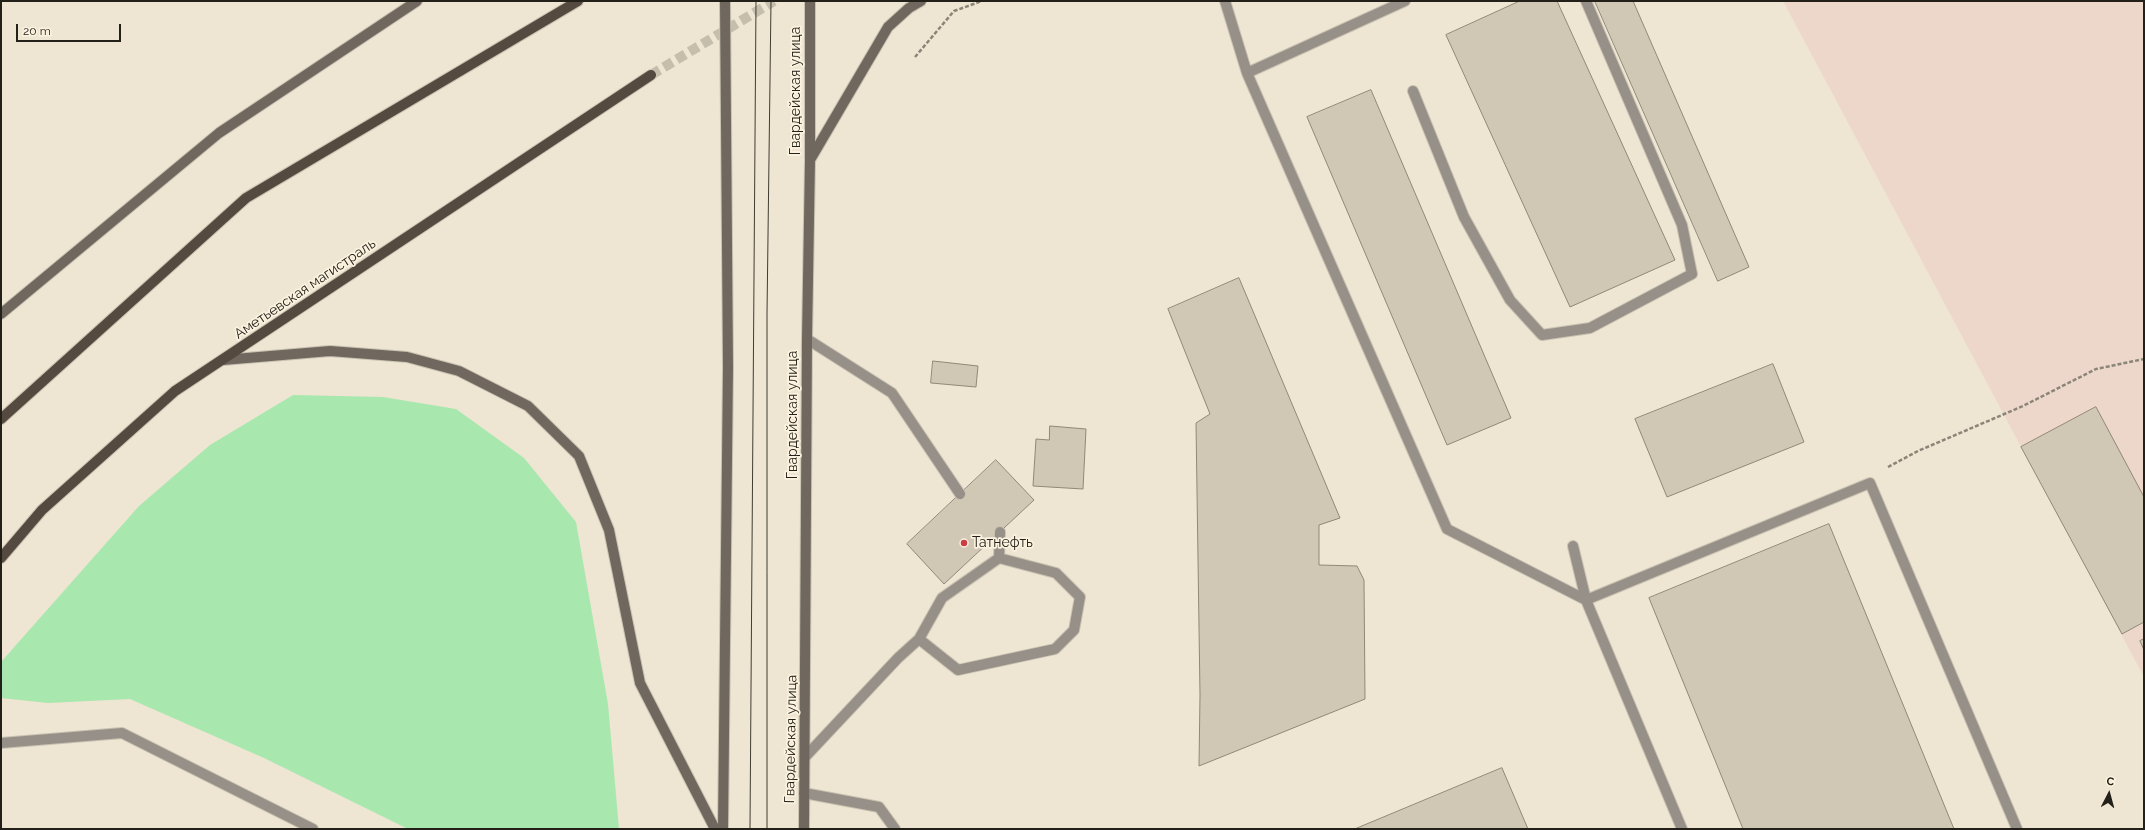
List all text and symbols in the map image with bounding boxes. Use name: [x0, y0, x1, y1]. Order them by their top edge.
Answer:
scale bar: [18, 16, 123, 42]
text: 20 m: [23, 24, 51, 38]
street label: Гвардейская улица: [788, 27, 804, 155]
street label: Аметьевская магистраль: [231, 235, 379, 343]
street label: Гвардейская улица: [785, 351, 801, 479]
place label: Татнефть: [972, 535, 1033, 551]
marker: Татнефть: [959, 538, 969, 548]
street label: Гвардейская улица: [781, 675, 801, 803]
north arrow: [2089, 774, 2129, 814]
text: С: [2106, 775, 2115, 788]

